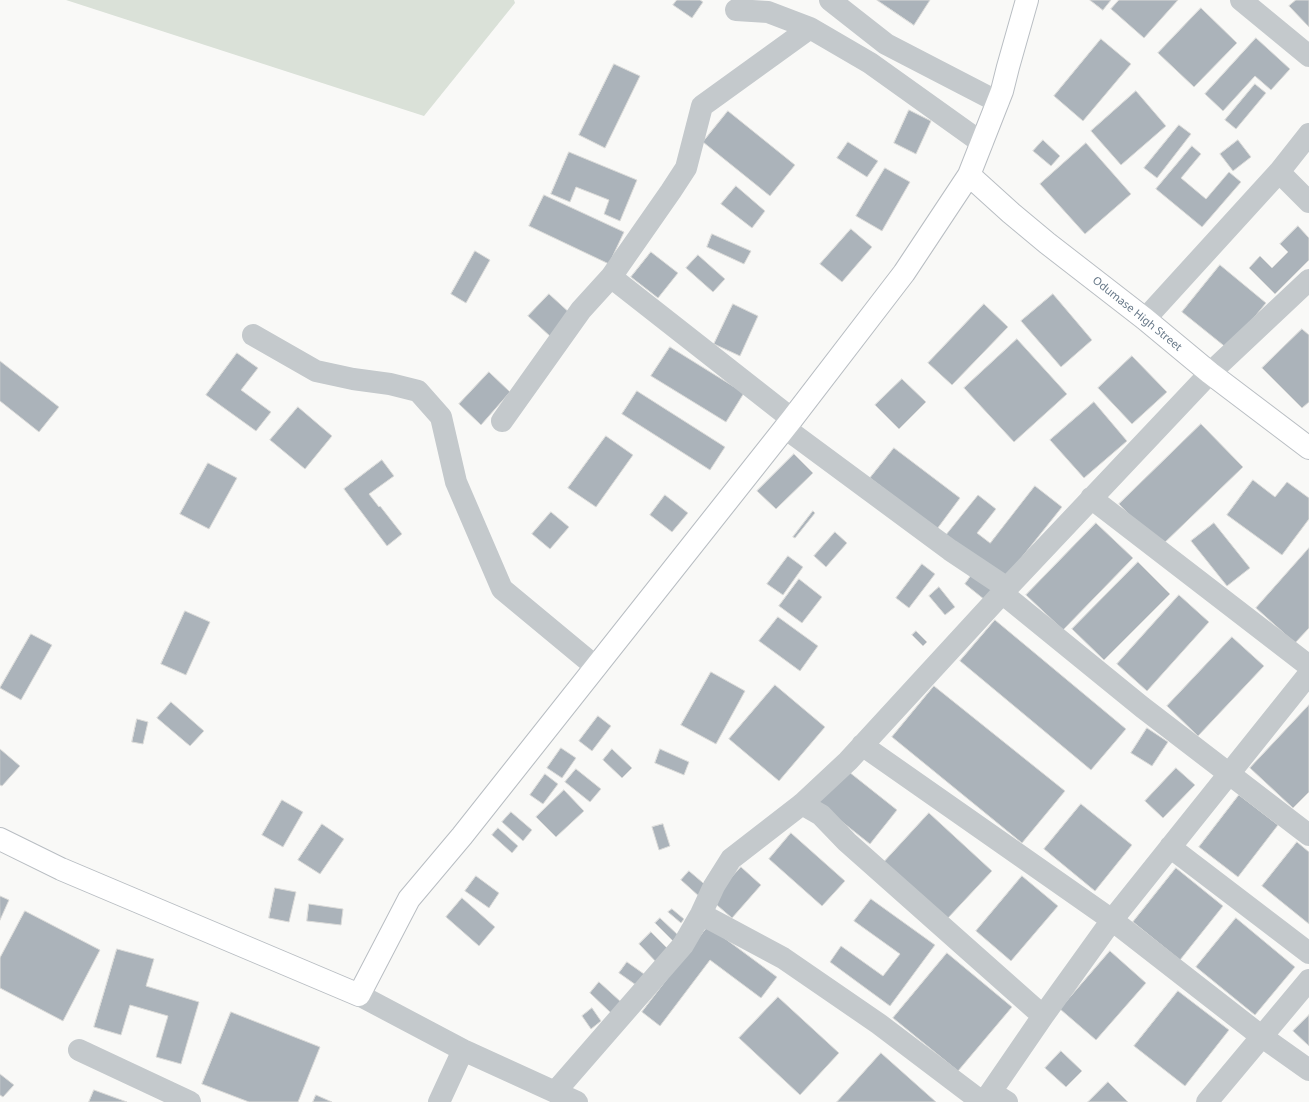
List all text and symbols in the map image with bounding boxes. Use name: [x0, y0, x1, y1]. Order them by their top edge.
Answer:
street label: Odumase High Street: [1090, 274, 1184, 354]

